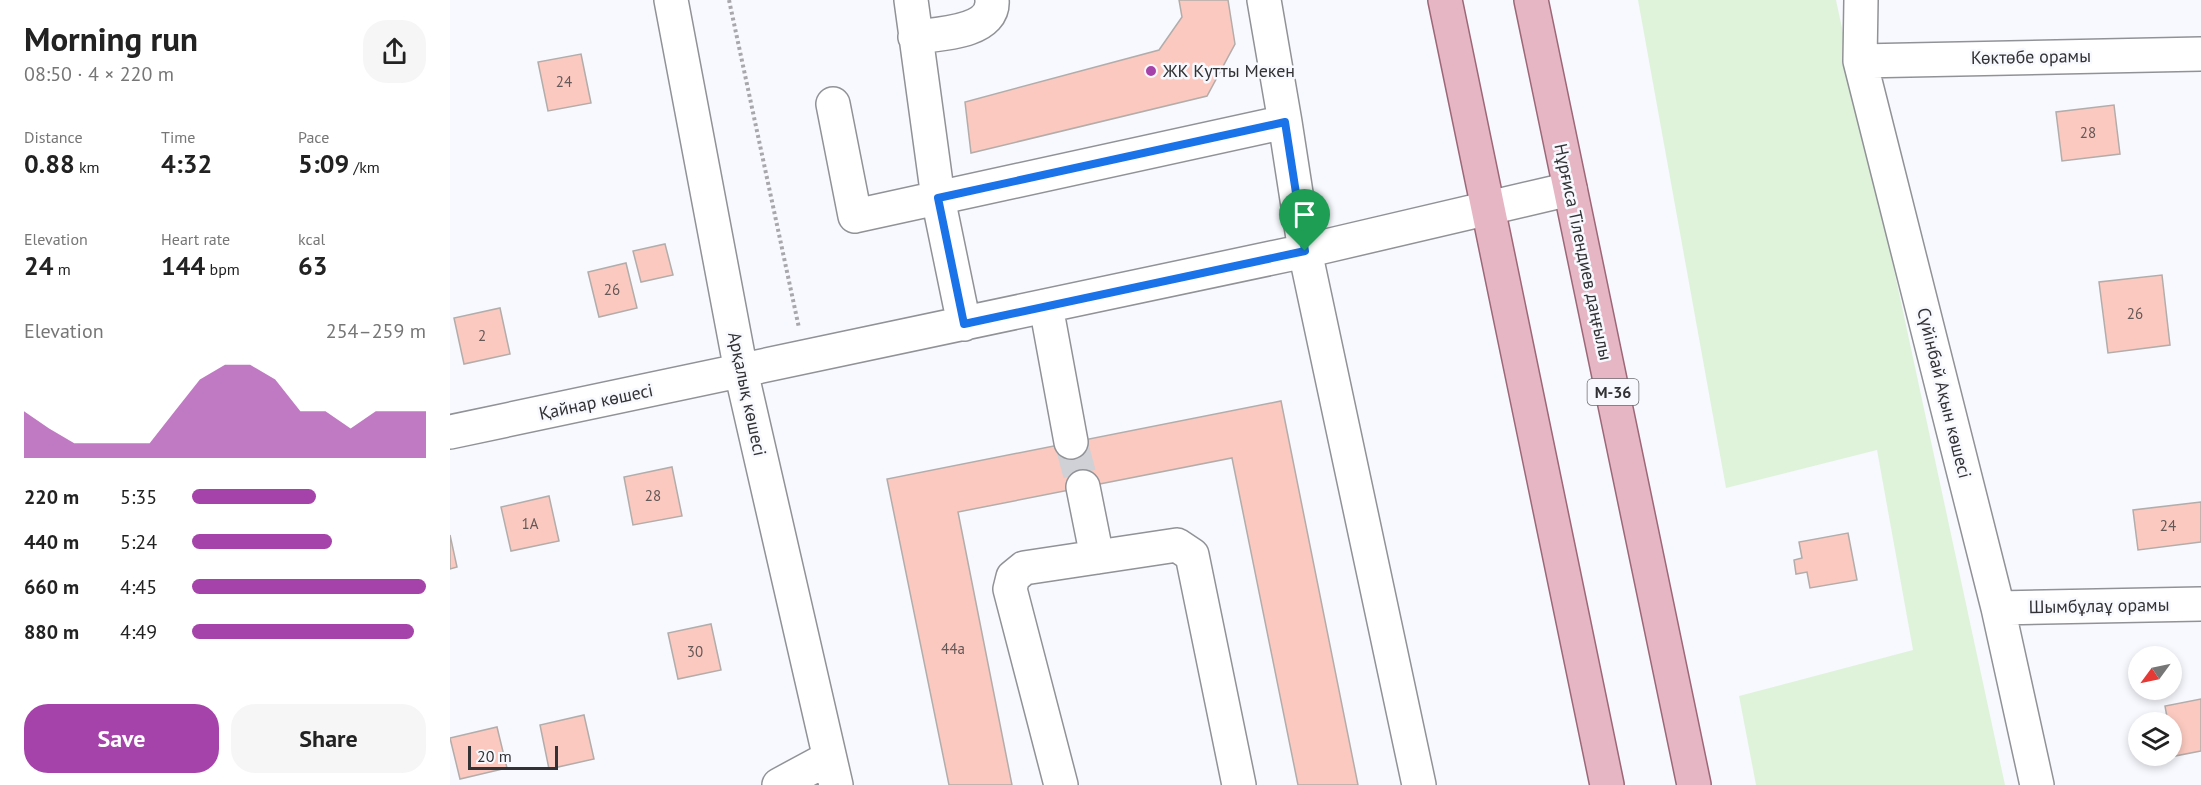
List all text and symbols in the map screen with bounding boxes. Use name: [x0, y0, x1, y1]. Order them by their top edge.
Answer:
text: Morning run: [24, 17, 198, 60]
button: share: [363, 20, 426, 83]
street label: Көктөбе орамы: [1971, 44, 2091, 69]
place label: ЖК Кутты Мекен: [1162, 59, 1295, 82]
text: 08:50 · 4 × 220 m: [24, 61, 174, 87]
marker: ЖК Кутты Мекен: [1144, 64, 1158, 78]
house number: 24: [556, 72, 572, 91]
house number: 28: [2080, 123, 2096, 142]
text: Distance: [24, 127, 83, 147]
text: Time: [161, 127, 195, 147]
text: Pace: [298, 127, 329, 147]
street label: Нұрғиса Тілендиев даңғылы: [1549, 141, 1618, 362]
text: 0.88: [24, 147, 75, 180]
text: 4:32: [161, 147, 212, 180]
text: 5:09: [298, 147, 349, 180]
text: km: [75, 157, 100, 177]
text: /km: [349, 157, 380, 177]
pin: [1279, 189, 1330, 251]
icon: arrive: [1288, 198, 1321, 231]
text: Elevation: [24, 229, 88, 249]
text: Heart rate: [161, 229, 230, 249]
text: kcal: [298, 229, 325, 249]
text: 24: [24, 249, 53, 282]
text: 144: [161, 249, 205, 282]
text: 63: [298, 249, 327, 282]
text: m: [53, 259, 71, 279]
text: bpm: [205, 259, 240, 279]
house number: 26: [604, 280, 620, 299]
house number: 26: [2127, 304, 2143, 323]
street label: Сүйінбай Ақын көшесі: [1912, 305, 1977, 481]
text: Elevation: [24, 318, 104, 344]
text: 254–259 m: [326, 318, 426, 344]
house number: 2: [478, 326, 486, 345]
street label: Арқалық көшесі: [723, 330, 772, 458]
street label: Қайнар көшесі: [537, 378, 655, 425]
road number: M-36: [1588, 379, 1638, 405]
text: 220 m: [24, 484, 79, 510]
text: 5:35: [120, 484, 157, 510]
house number: 28: [645, 486, 661, 505]
house number: 1А: [522, 514, 539, 533]
house number: 24: [2160, 516, 2176, 535]
text: 440 m: [24, 529, 79, 555]
text: 5:24: [120, 529, 157, 555]
text: 660 m: [24, 574, 79, 600]
text: 4:45: [120, 574, 157, 600]
street label: Шымбұлаұ орамы: [2028, 593, 2170, 618]
text: 880 m: [24, 619, 79, 645]
text: 4:49: [120, 619, 157, 645]
house number: 44а: [941, 639, 965, 658]
house number: 30: [687, 642, 703, 661]
north arrow: [2128, 646, 2182, 700]
map controls: [2128, 646, 2182, 766]
button: Save: [24, 704, 219, 773]
button: Share: [231, 704, 426, 773]
button: layers: [2128, 712, 2182, 766]
scale bar: [468, 743, 558, 770]
text: 20 m: [477, 746, 512, 766]

